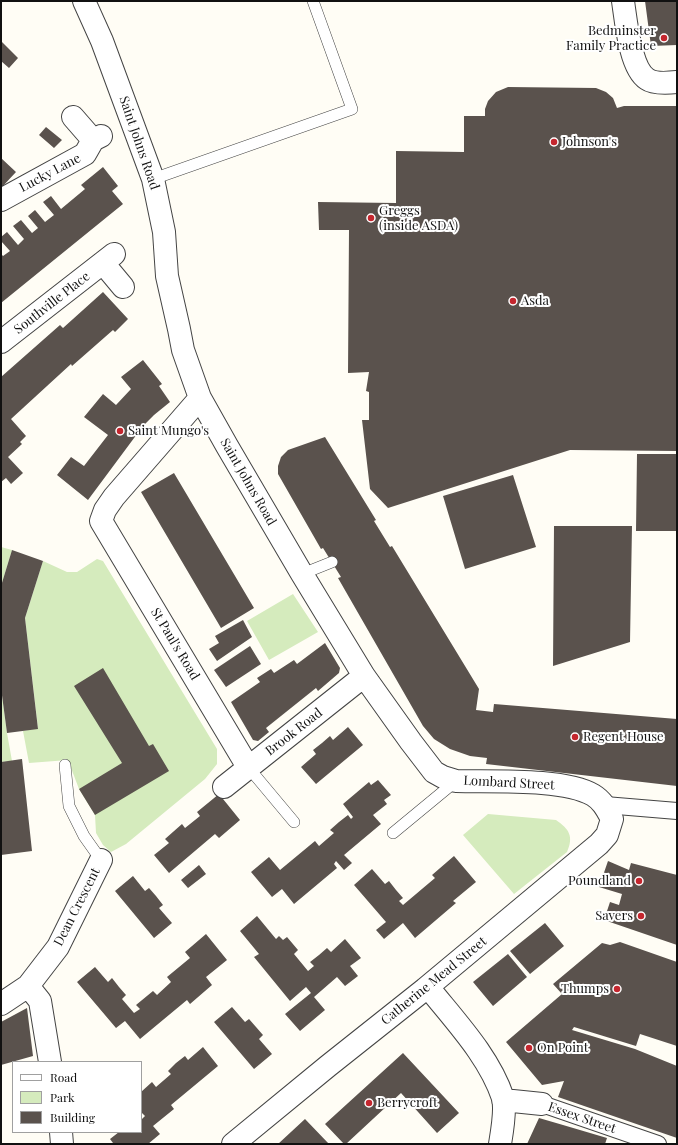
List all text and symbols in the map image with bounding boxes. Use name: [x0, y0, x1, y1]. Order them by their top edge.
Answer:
place label: Bedminster Family Practice: [566, 23, 656, 54]
marker: Bedminster Family Practice: [659, 33, 669, 43]
street label: Saint Johns Road: [116, 94, 162, 192]
place label: Johnson's: [562, 134, 617, 150]
marker: Johnson's: [549, 137, 559, 147]
street label: Lucky Lane: [17, 150, 83, 196]
place label: Greggs (inside ASDA): [379, 203, 458, 234]
marker: Greggs (inside ASDA): [366, 213, 376, 223]
street label: Southville Place: [11, 269, 93, 337]
place label: Asda: [521, 293, 549, 309]
marker: Asda: [508, 296, 518, 306]
place label: Saint Mungo's: [128, 423, 209, 439]
marker: Saint Mungo's: [115, 426, 125, 436]
street label: Saint Johns Road: [217, 436, 279, 528]
street label: St Paul's Road: [147, 605, 203, 683]
street label: Brook Road: [263, 705, 325, 759]
place label: Regent House: [583, 729, 664, 745]
marker: Regent House: [570, 732, 580, 742]
street label: Lombard Street: [463, 773, 555, 793]
street label: Dean Crescent: [51, 865, 103, 949]
place label: Poundland: [568, 873, 631, 889]
marker: Poundland: [634, 876, 644, 886]
place label: Savers: [595, 908, 633, 924]
marker: Savers: [636, 911, 646, 921]
street label: Catherine Mead Street: [378, 934, 490, 1028]
place label: Thumps: [561, 981, 609, 997]
marker: Thumps: [612, 984, 622, 994]
place label: On Point: [537, 1040, 588, 1056]
marker: On Point: [524, 1043, 534, 1053]
legend: [12, 1061, 142, 1133]
text: Road: [50, 1069, 77, 1085]
text: Park: [50, 1089, 75, 1105]
place label: Berrycroft: [377, 1095, 438, 1111]
marker: Berrycroft: [364, 1098, 374, 1108]
street label: Essex Street: [546, 1099, 618, 1137]
text: Building: [50, 1109, 95, 1125]

